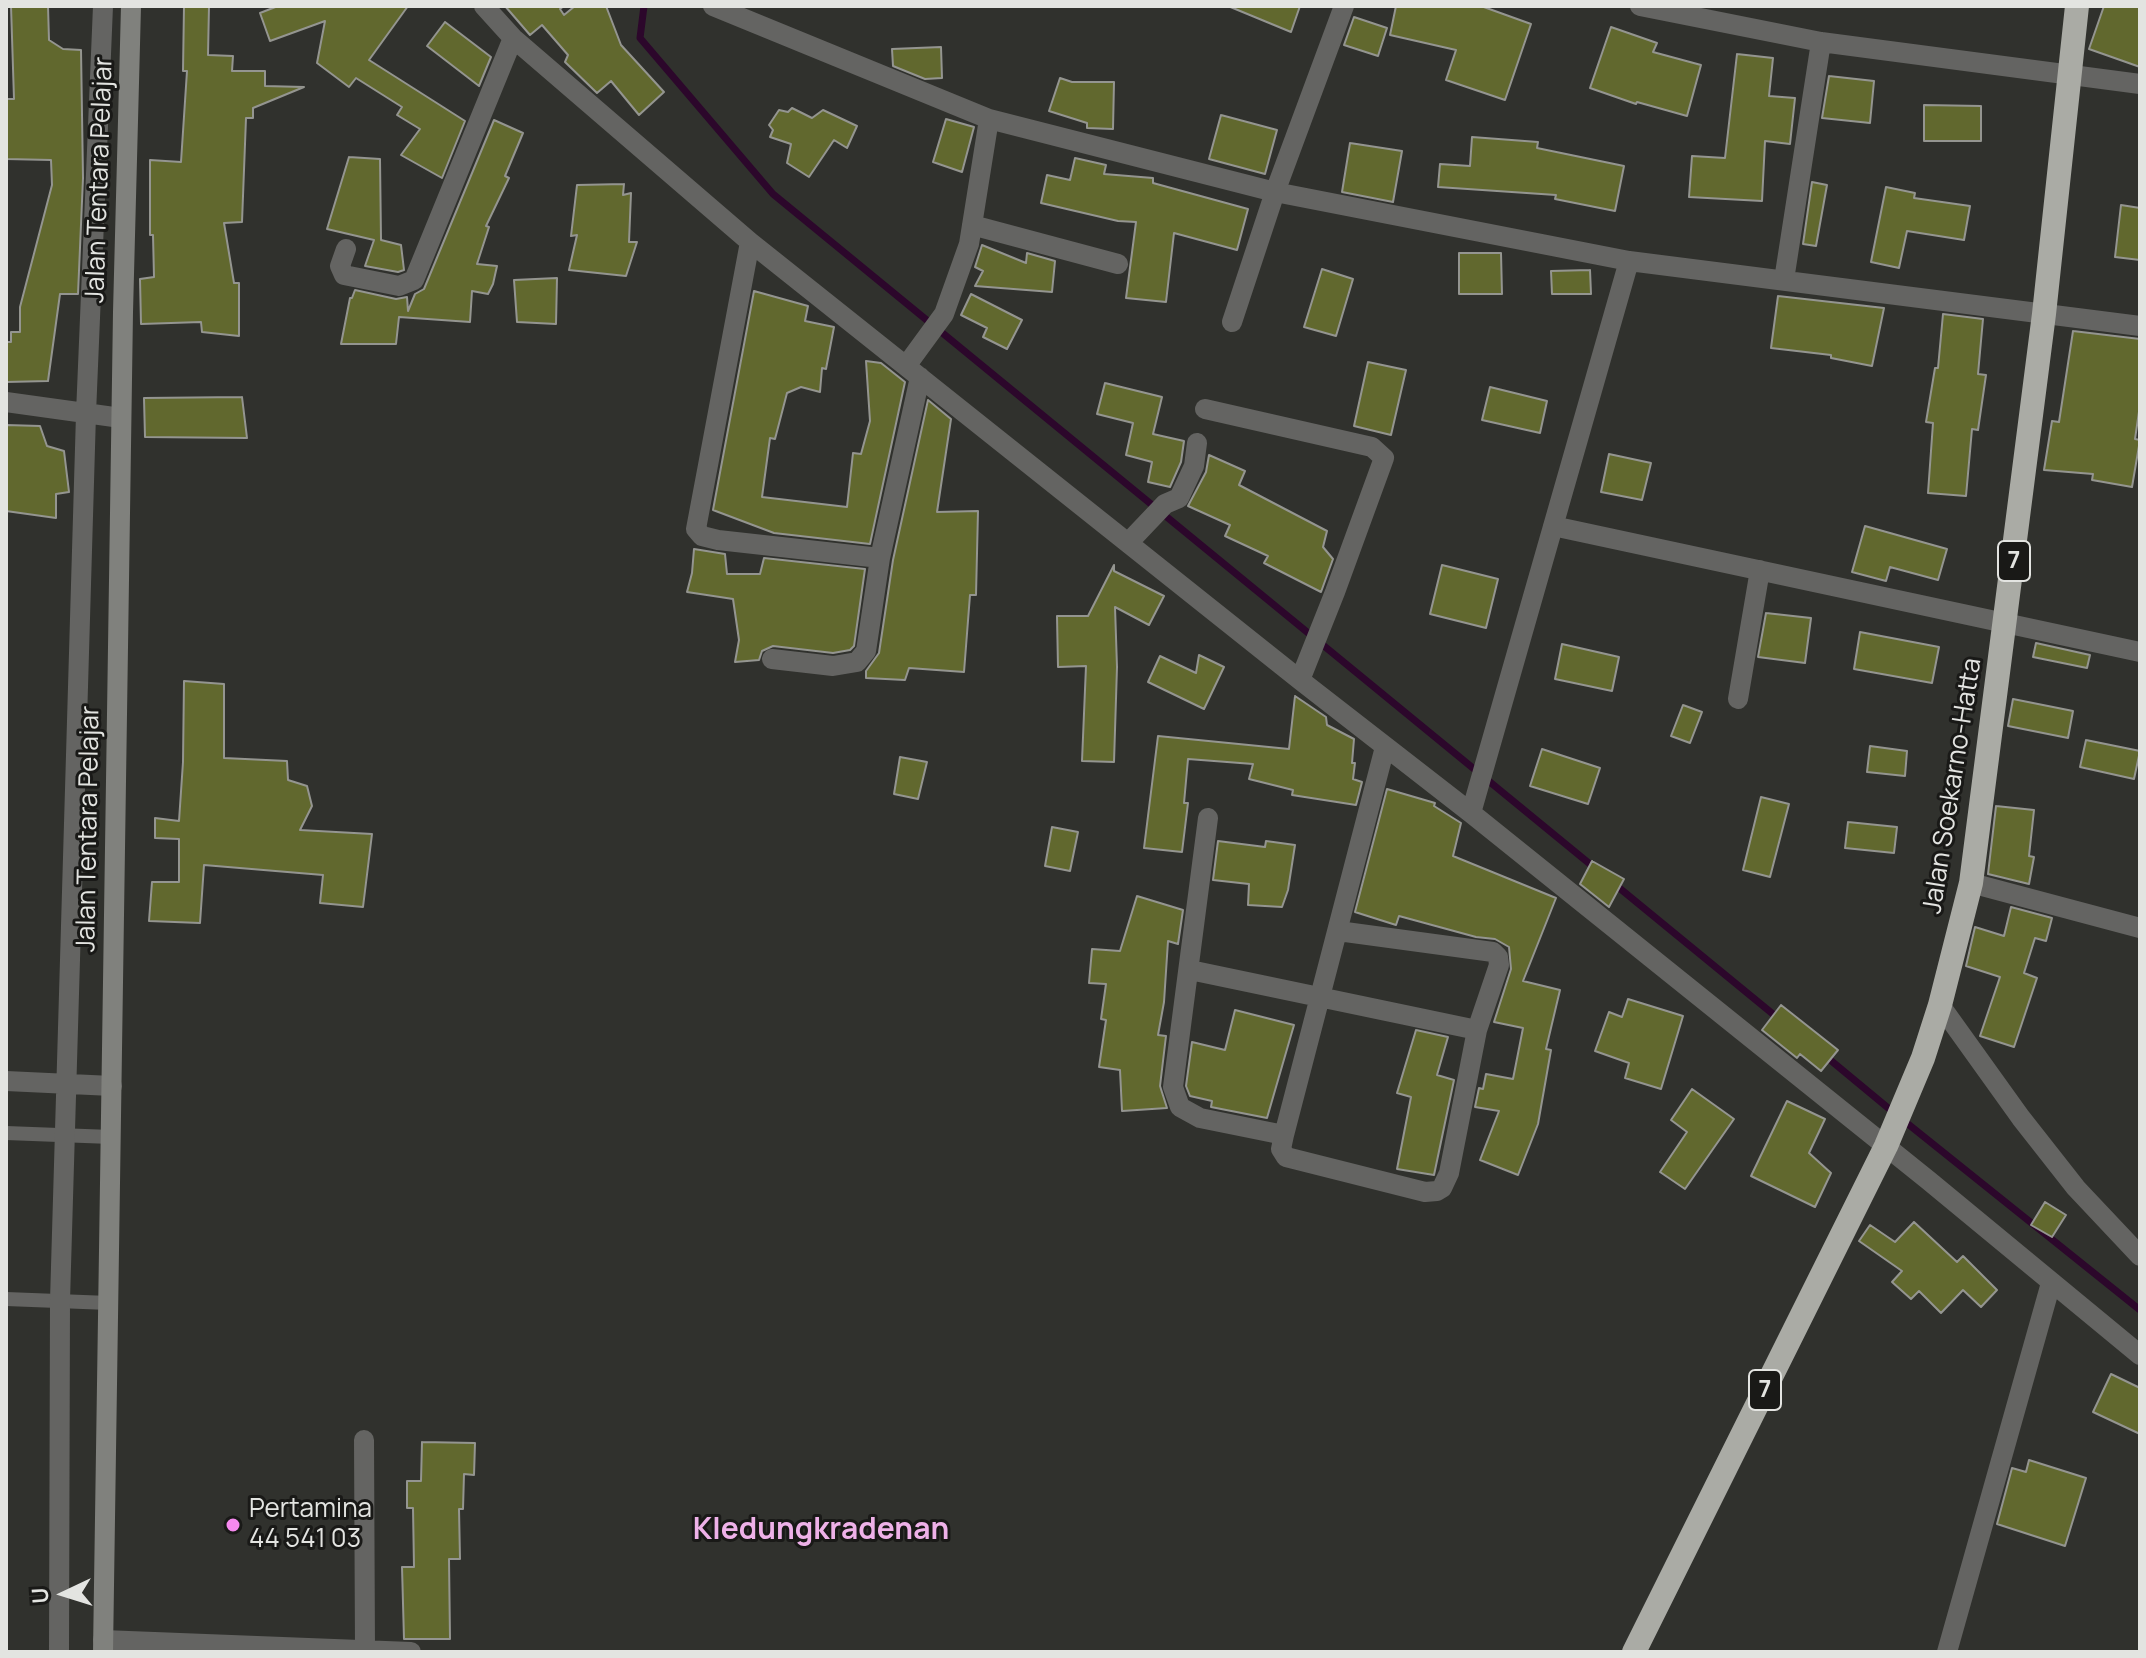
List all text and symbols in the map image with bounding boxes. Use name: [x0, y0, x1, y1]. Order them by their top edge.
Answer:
street label: Jalan Tentara Pelajar: [80, 56, 120, 304]
road number: 7: [1998, 541, 2030, 581]
street label: Jalan Soekarno-Hatta: [1917, 656, 1989, 916]
street label: Jalan Tentara Pelajar: [71, 706, 107, 952]
road number: 7: [1749, 1370, 1781, 1410]
place label: Pertamina 44 541 03: [249, 1494, 372, 1556]
district label: Kledungkradenan: [693, 1513, 949, 1549]
marker: Pertamina 44 541 03: [224, 1516, 242, 1534]
north arrow: [24, 1554, 104, 1634]
text: U: [25, 1587, 56, 1605]

